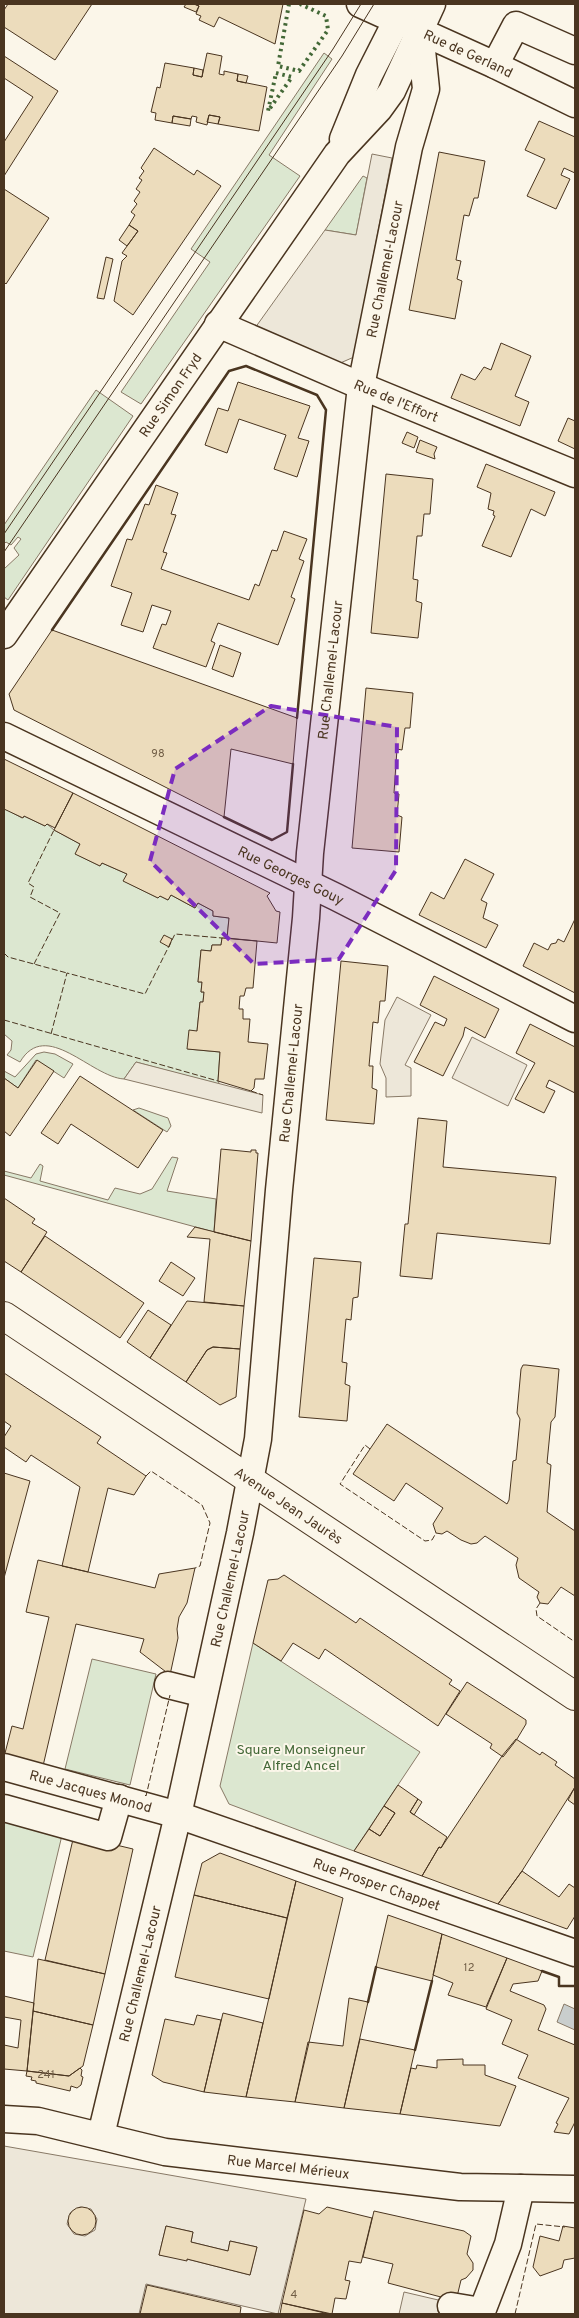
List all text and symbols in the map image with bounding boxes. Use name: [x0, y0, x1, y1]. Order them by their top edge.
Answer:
street label: Rue de Gerland: [420, 27, 515, 82]
street label: Rue Challemel-Lacour: [364, 199, 408, 339]
street label: Rue Simon Fryd: [136, 351, 206, 441]
street label: Rue de l'Effort: [351, 377, 440, 427]
street label: Rue Challemel-Lacour: [315, 599, 348, 741]
house number: 98: [151, 747, 165, 761]
street label: Rue Georges Gouy: [234, 844, 346, 910]
street label: Rue Challemel-Lacour: [277, 1002, 308, 1144]
street label: Avenue Jean Jaurès: [230, 1465, 345, 1549]
street label: Rue Challemel-Lacour: [208, 1509, 254, 1649]
park label: Square Monseigneur Alfred Ancel: [237, 1742, 366, 1775]
street label: Rue Jacques Monod: [27, 1767, 153, 1817]
street label: Rue Prosper Chappet: [310, 1856, 442, 1916]
street label: Rue Challemel-Lacour: [117, 1904, 166, 2044]
house number: 12: [464, 1961, 474, 1975]
house number: 241: [37, 2068, 55, 2082]
street label: Rue Marcel Mérieux: [226, 2152, 350, 2184]
house number: 4: [291, 2288, 298, 2302]

